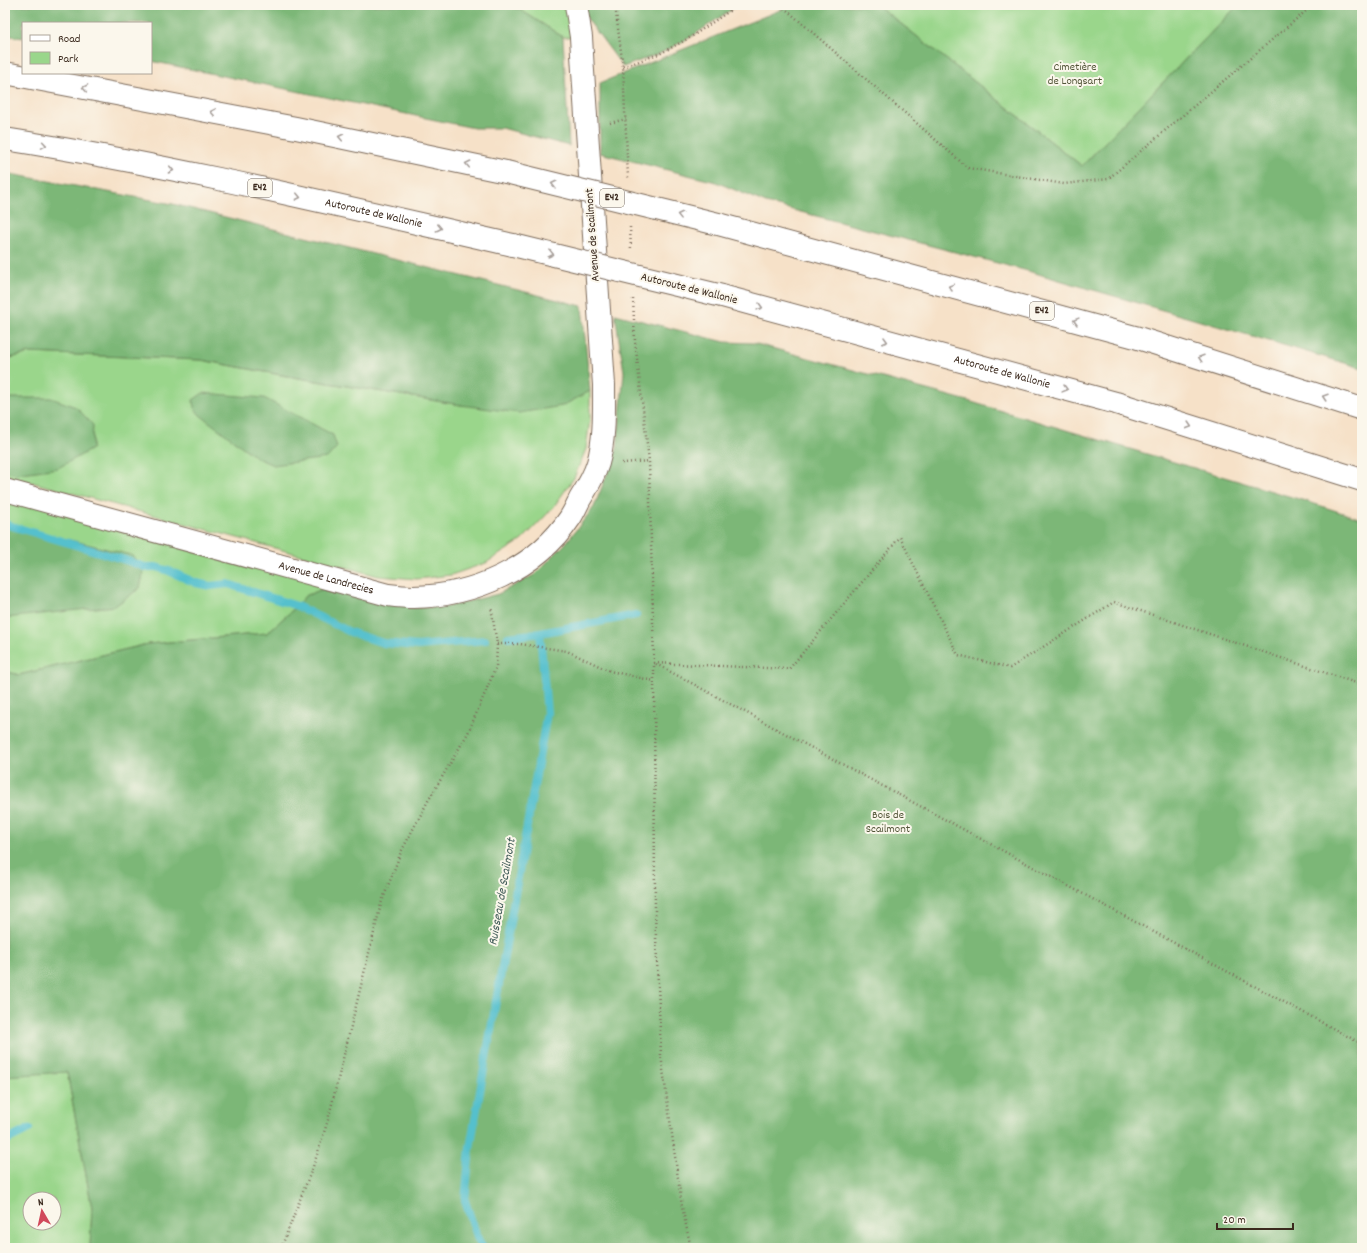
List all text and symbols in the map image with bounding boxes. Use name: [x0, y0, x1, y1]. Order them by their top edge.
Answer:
legend: [22, 22, 152, 74]
text: Road: [58, 31, 80, 48]
text: Park: [58, 51, 79, 68]
park label: Cimetière de Longsart: [1048, 59, 1103, 90]
one-way arrow: [82, 84, 88, 92]
one-way arrow: [210, 108, 216, 117]
one-way arrow: [337, 134, 344, 142]
one-way arrow: [40, 140, 47, 149]
one-way arrow: [465, 161, 471, 169]
one-way arrow: [168, 165, 174, 173]
road number: E42: [248, 179, 272, 197]
one-way arrow: [551, 180, 558, 189]
street label: Avenue de Scailmont: [581, 187, 605, 282]
road number: E42: [600, 189, 624, 207]
one-way arrow: [295, 192, 301, 200]
street label: Autoroute de Wallonie: [323, 194, 424, 233]
one-way arrow: [677, 211, 684, 220]
one-way arrow: [436, 224, 442, 232]
one-way arrow: [548, 250, 555, 258]
street label: Autoroute de Wallonie: [639, 269, 739, 309]
one-way arrow: [948, 283, 955, 292]
one-way arrow: [756, 302, 763, 310]
road number: E42: [1030, 302, 1054, 320]
one-way arrow: [1073, 317, 1080, 326]
one-way arrow: [882, 336, 888, 344]
street label: Autoroute de Wallonie: [952, 351, 1052, 393]
one-way arrow: [1198, 354, 1205, 363]
one-way arrow: [1061, 385, 1068, 393]
one-way arrow: [1322, 394, 1329, 402]
one-way arrow: [1186, 421, 1193, 430]
street label: Avenue de Landrecies: [277, 557, 376, 599]
park label: Bois de Scailmont: [866, 807, 911, 838]
water label: Ruisseau de Scailmont: [484, 836, 522, 947]
north arrow: [22, 1191, 62, 1231]
text: N: [37, 1195, 45, 1211]
scale bar: [1217, 1205, 1293, 1231]
text: 20 m: [1223, 1212, 1246, 1229]

